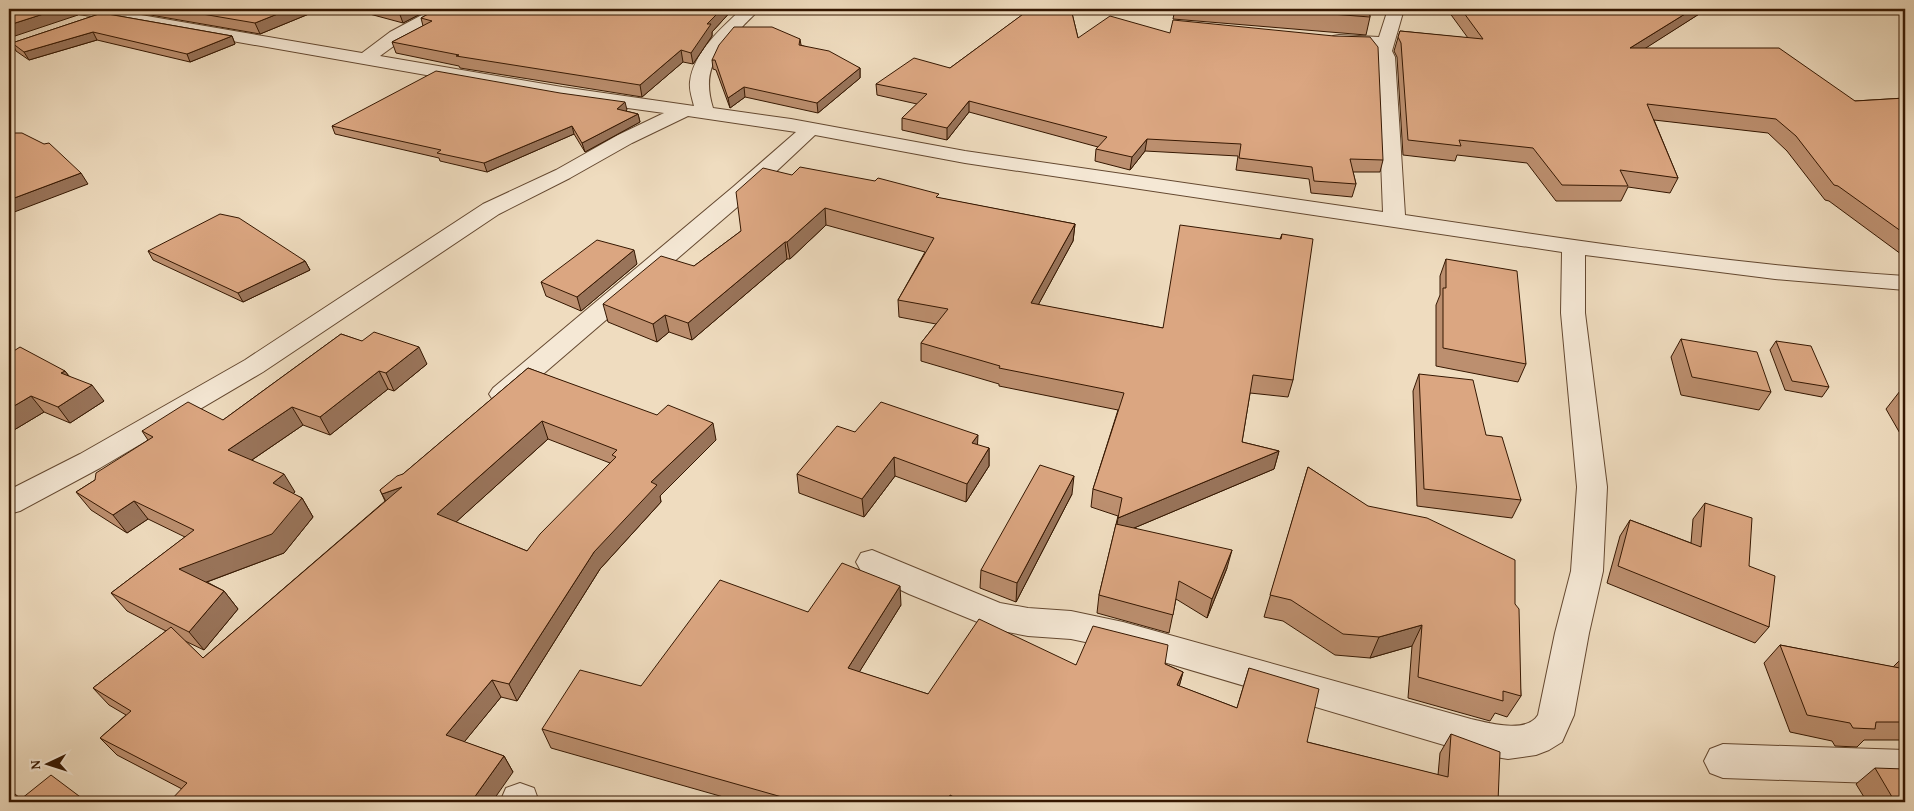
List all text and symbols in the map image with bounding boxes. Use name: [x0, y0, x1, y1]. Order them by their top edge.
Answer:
north arrow: [22, 738, 72, 788]
text: N: [25, 759, 45, 770]

